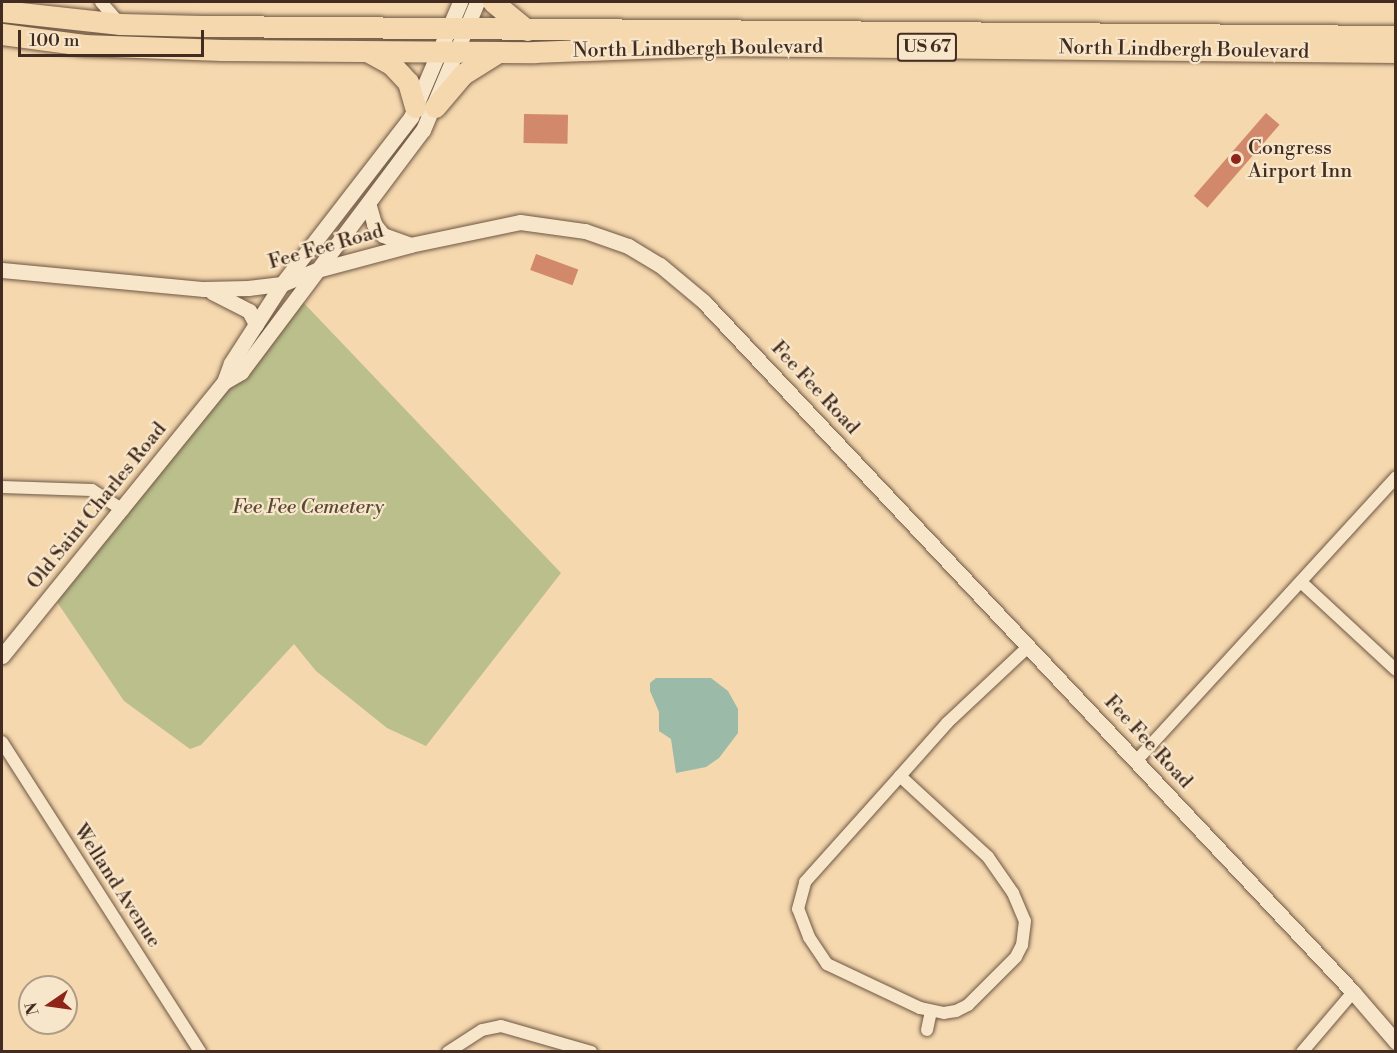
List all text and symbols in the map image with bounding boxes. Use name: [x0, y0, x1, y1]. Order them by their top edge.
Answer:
scale bar: [21, 18, 207, 56]
text: 100 m: [29, 29, 80, 52]
road number: US 67: [896, 32, 958, 62]
street label: North Lindbergh Boulevard: [573, 35, 823, 63]
street label: North Lindbergh Boulevard: [1059, 36, 1309, 64]
place label: Congress Airport Inn: [1248, 136, 1352, 183]
marker: Congress Airport Inn: [1229, 152, 1243, 166]
street label: Fee Fee Road: [266, 219, 386, 275]
street label: Fee Fee Road: [766, 336, 864, 440]
street label: Old Saint Charles Road: [22, 418, 172, 594]
park label: Fee Fee Cemetery: [232, 495, 384, 519]
street label: Fee Fee Road: [1099, 690, 1197, 794]
street label: Welland Avenue: [68, 820, 166, 952]
north arrow: [18, 975, 78, 1035]
text: N: [21, 1000, 44, 1017]

